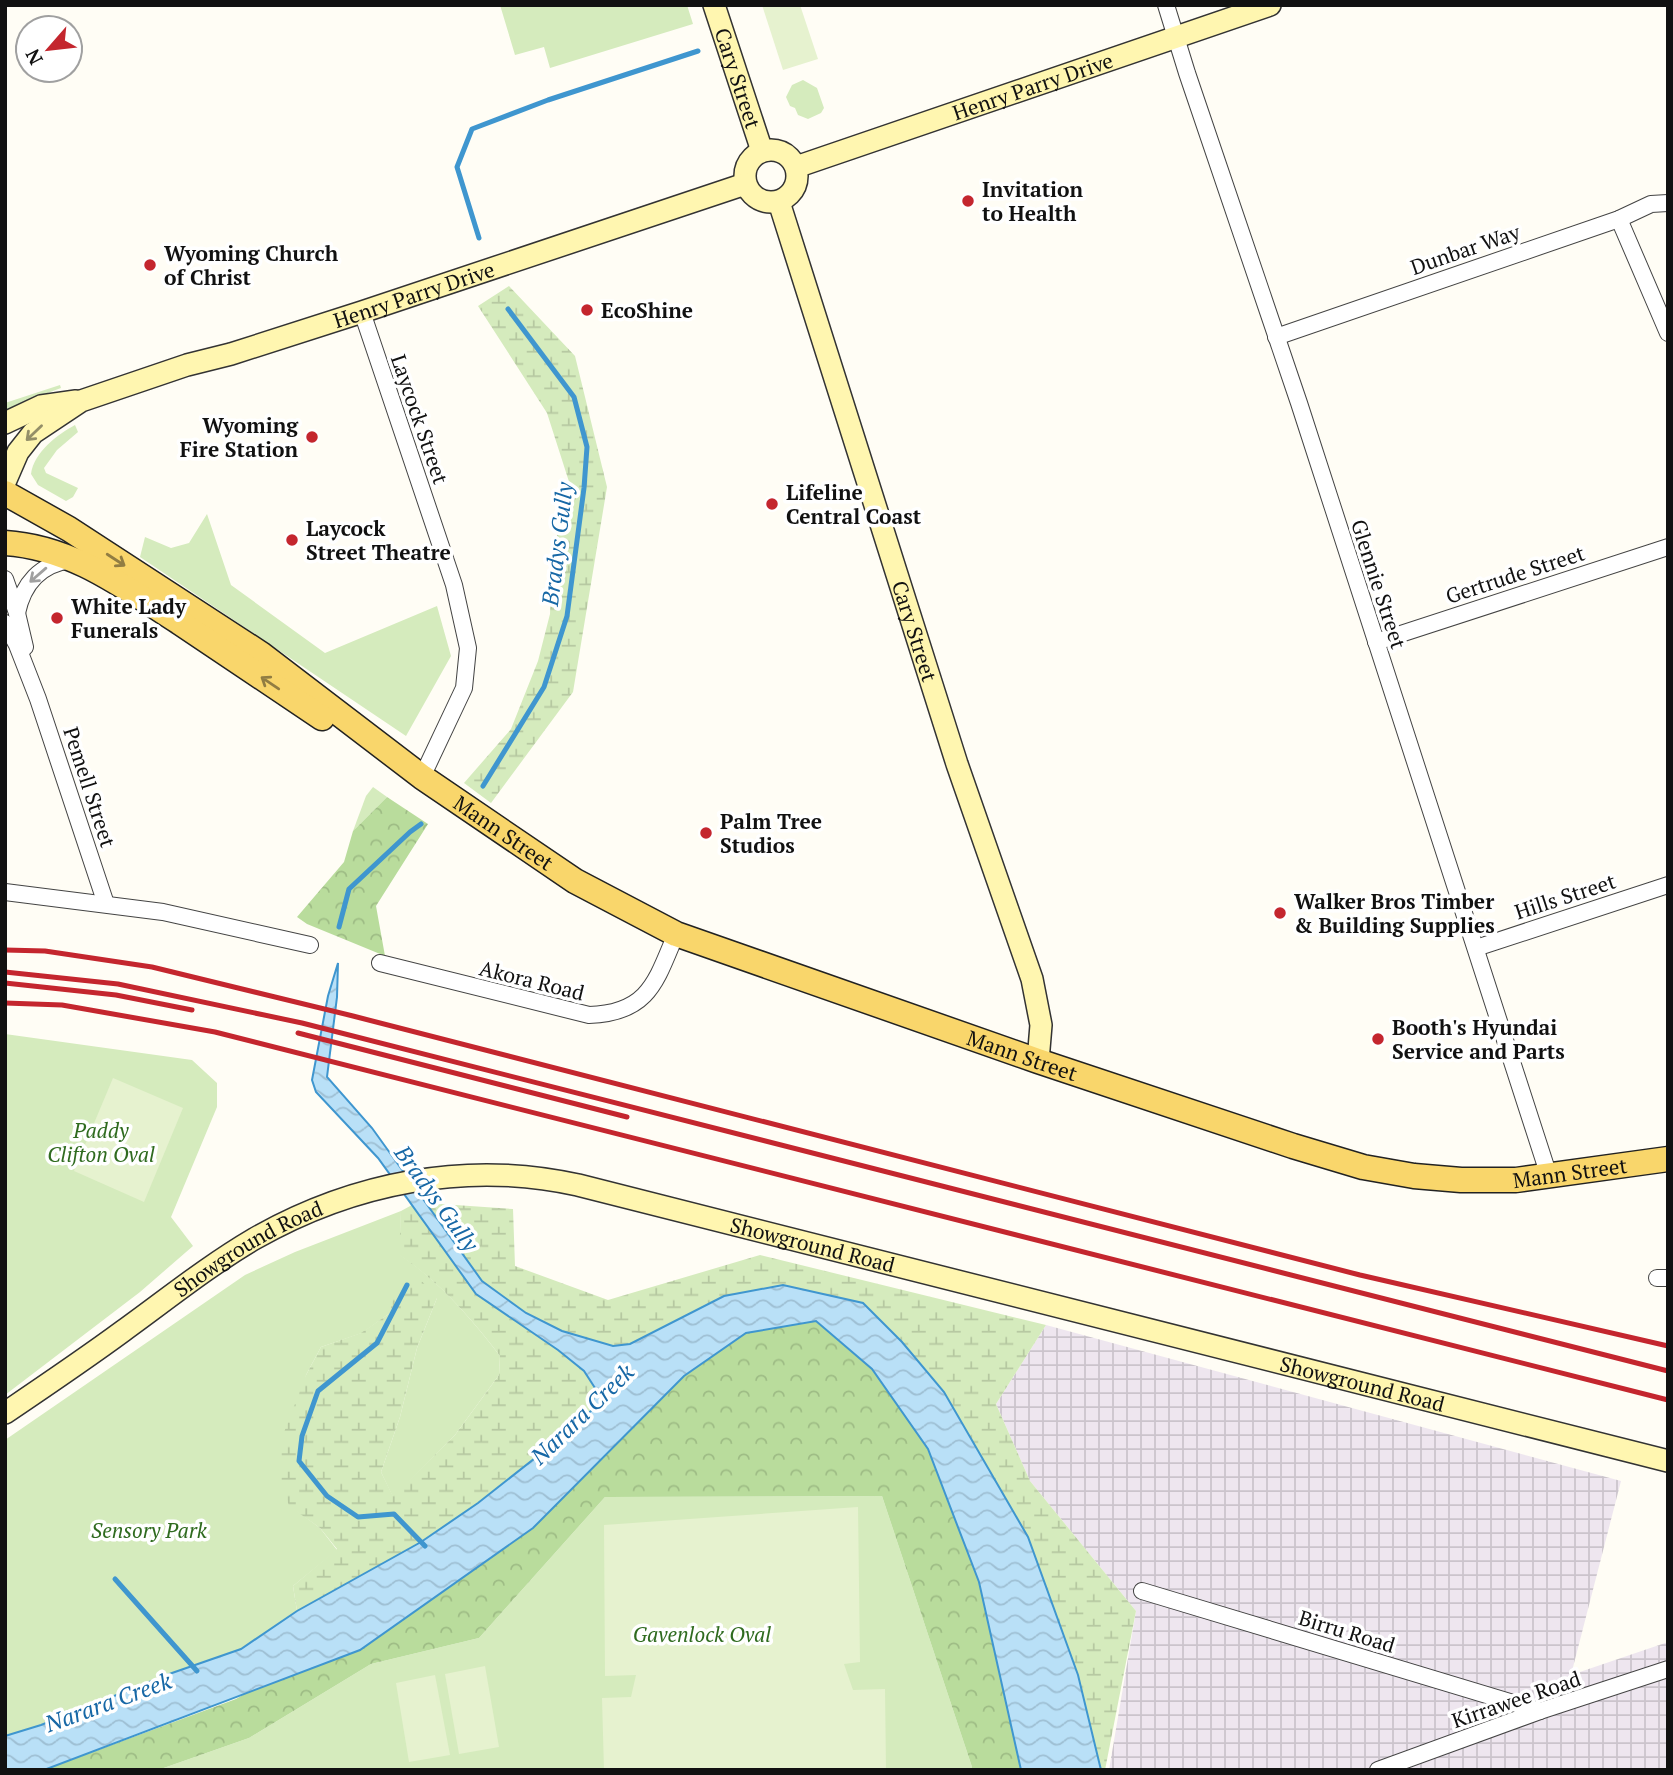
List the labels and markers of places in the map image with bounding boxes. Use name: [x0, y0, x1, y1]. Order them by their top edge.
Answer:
place label: Invitation to Health: [982, 175, 1084, 227]
marker: Invitation to Health: [960, 193, 976, 209]
place label: Wyoming Church of Christ: [164, 239, 339, 291]
marker: Wyoming Church of Christ: [142, 257, 158, 273]
place label: EcoShine: [601, 296, 693, 324]
marker: EcoShine: [579, 302, 595, 318]
place label: Wyoming Fire Station: [180, 411, 299, 463]
marker: Wyoming Fire Station: [304, 429, 320, 445]
place label: Lifeline Central Coast: [786, 478, 922, 530]
marker: Lifeline Central Coast: [764, 496, 780, 512]
place label: Laycock Street Theatre: [306, 514, 451, 566]
marker: Laycock Street Theatre: [284, 532, 300, 548]
place label: White Lady Funerals: [71, 592, 187, 644]
marker: White Lady Funerals: [49, 610, 65, 626]
place label: Palm Tree Studios: [720, 807, 822, 859]
marker: Palm Tree Studios: [698, 825, 714, 841]
place label: Walker Bros Timber & Building Supplies: [1294, 887, 1495, 939]
marker: Walker Bros Timber & Building Supplies: [1272, 905, 1288, 921]
place label: Booth's Hyundai Service and Parts: [1392, 1013, 1565, 1065]
marker: Booth's Hyundai Service and Parts: [1370, 1031, 1386, 1047]

